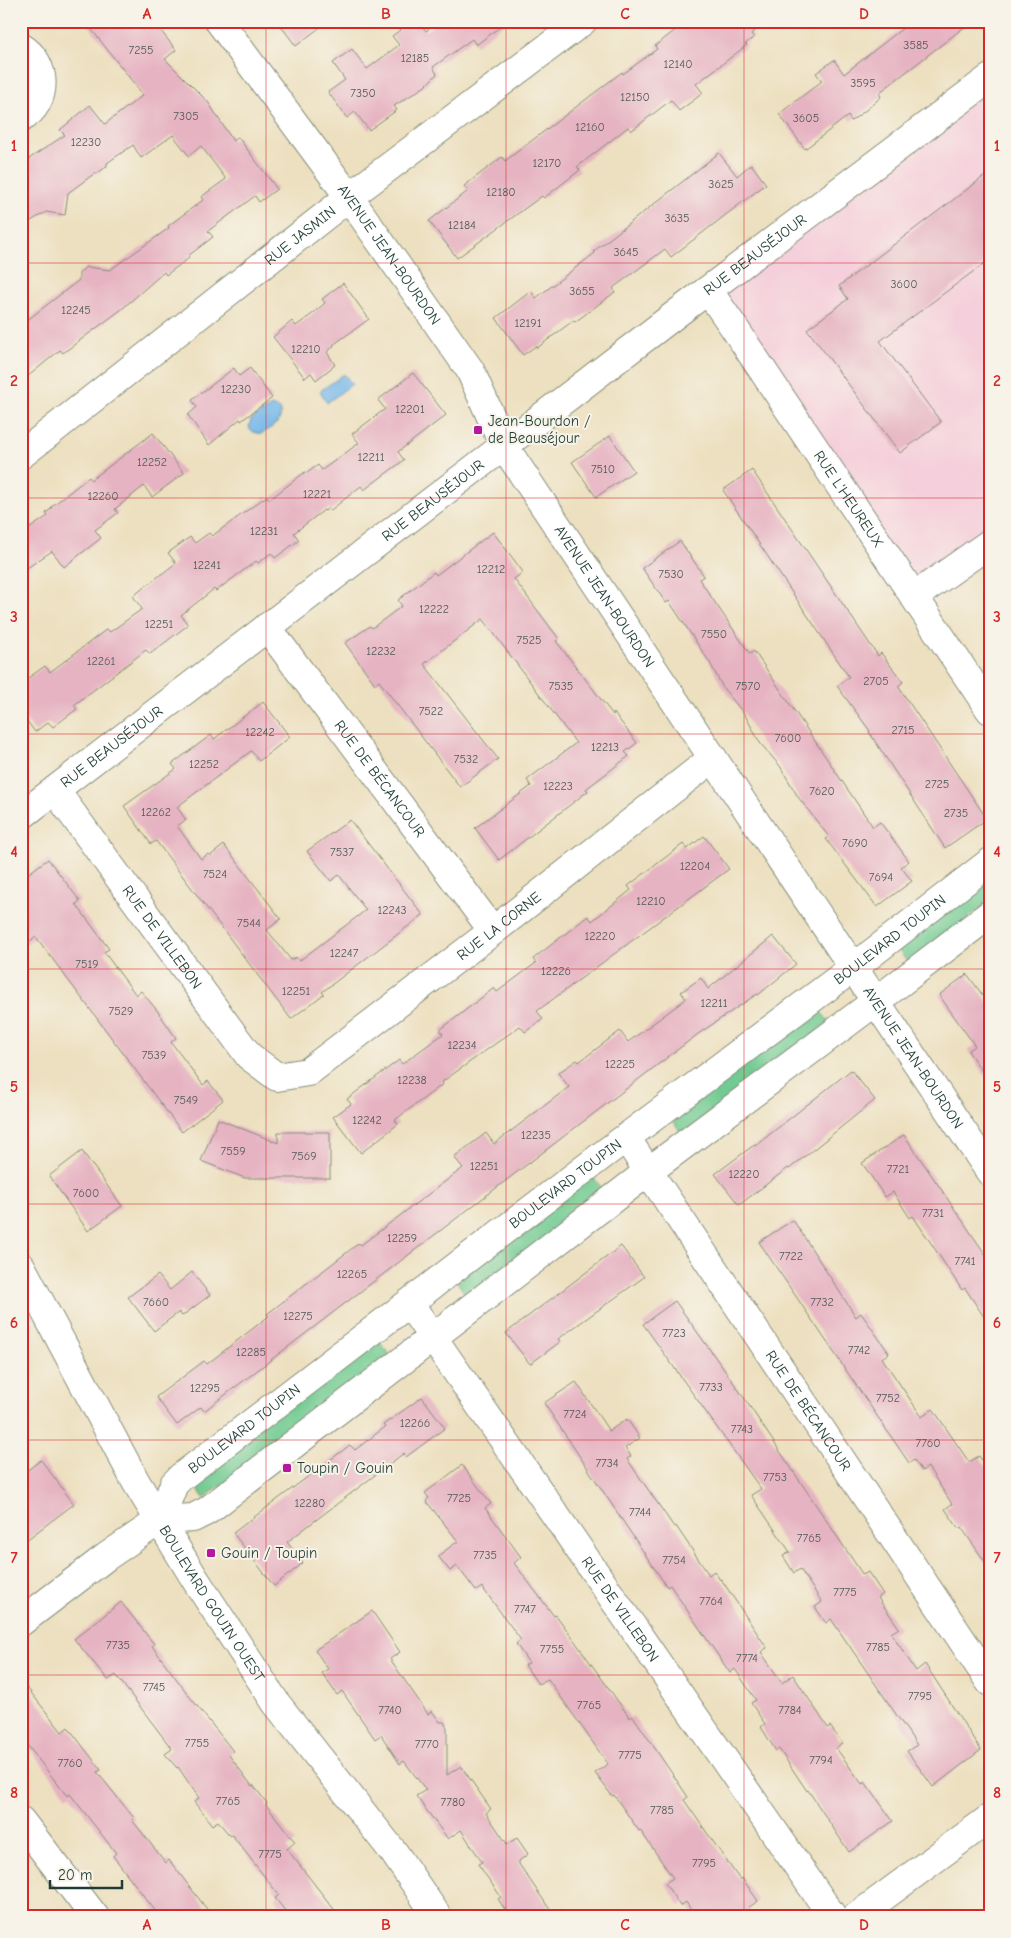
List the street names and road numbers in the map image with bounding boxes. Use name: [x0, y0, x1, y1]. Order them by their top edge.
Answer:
street label: AVENUE JEAN-BOURDON: [334, 181, 445, 328]
street label: RUE JASMIN: [261, 202, 339, 269]
street label: RUE BEAUSÉJOUR: [700, 210, 810, 299]
street label: RUE L'HEUREUX: [810, 447, 888, 551]
street label: RUE BEAUSÉJOUR: [378, 455, 488, 545]
street label: AVENUE JEAN-BOURDON: [551, 522, 659, 671]
street label: RUE BEAUSÉJOUR: [57, 702, 166, 792]
street label: RUE DE BÉCANCOUR: [330, 717, 429, 841]
street label: RUE DE VILLEBON: [119, 882, 206, 992]
street label: RUE LA CORNE: [453, 888, 545, 964]
street label: BOULEVARD TOUPIN: [830, 891, 949, 988]
street label: AVENUE JEAN-BOURDON: [859, 983, 967, 1132]
street label: BOULEVARD TOUPIN: [506, 1135, 625, 1232]
street label: RUE DE BÉCANCOUR: [762, 1347, 855, 1474]
street label: BOULEVARD TOUPIN: [185, 1380, 304, 1477]
street label: BOULEVARD GOUIN OUEST: [156, 1522, 269, 1685]
street label: RUE DE VILLEBON: [578, 1553, 663, 1665]

